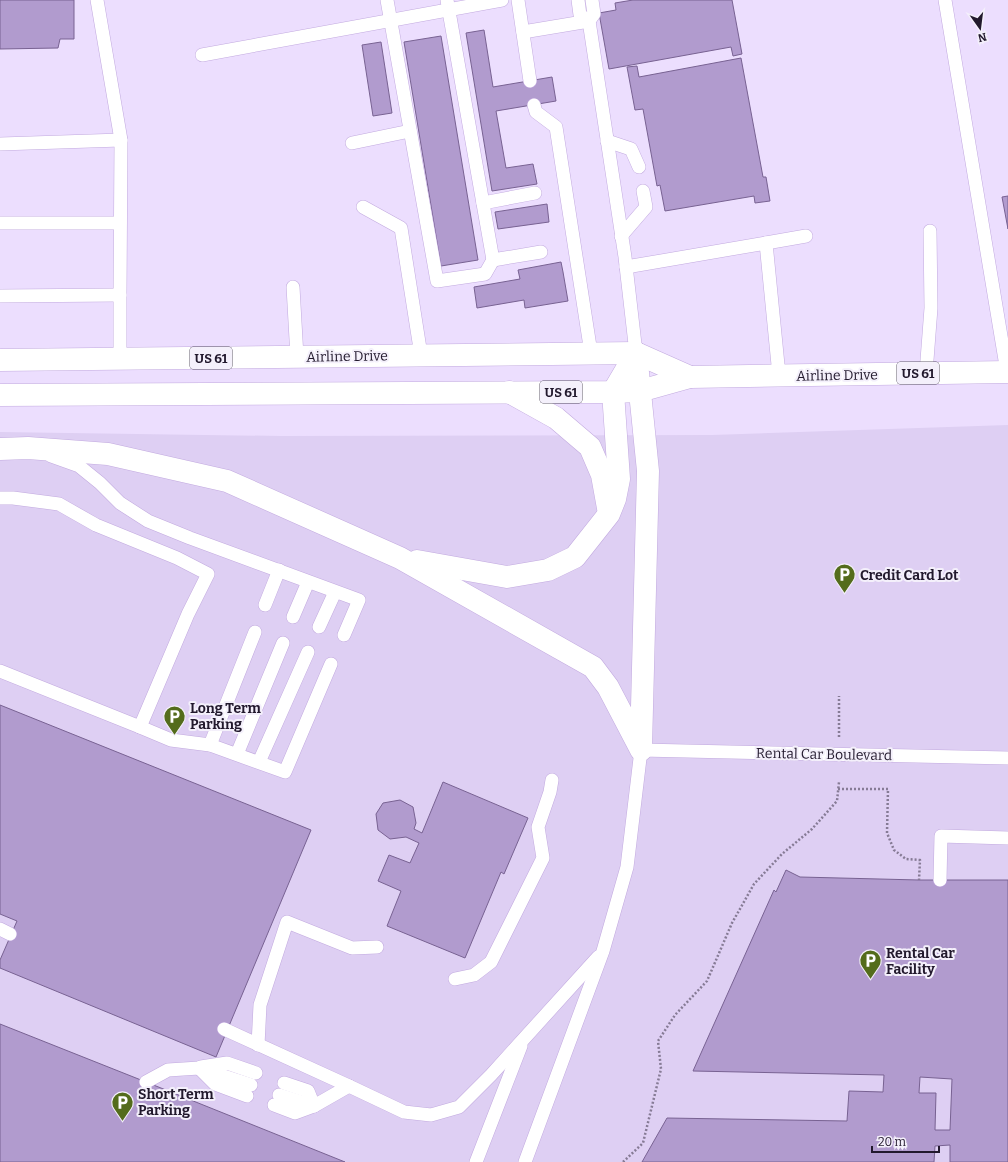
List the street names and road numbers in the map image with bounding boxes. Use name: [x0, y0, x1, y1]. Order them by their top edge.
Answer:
road number: US 61: [190, 347, 232, 369]
street label: Airline Drive: [306, 347, 388, 366]
road number: US 61: [897, 362, 939, 384]
street label: Airline Drive: [796, 366, 878, 385]
road number: US 61: [540, 381, 582, 403]
street label: Rental Car Boulevard: [756, 745, 892, 764]

